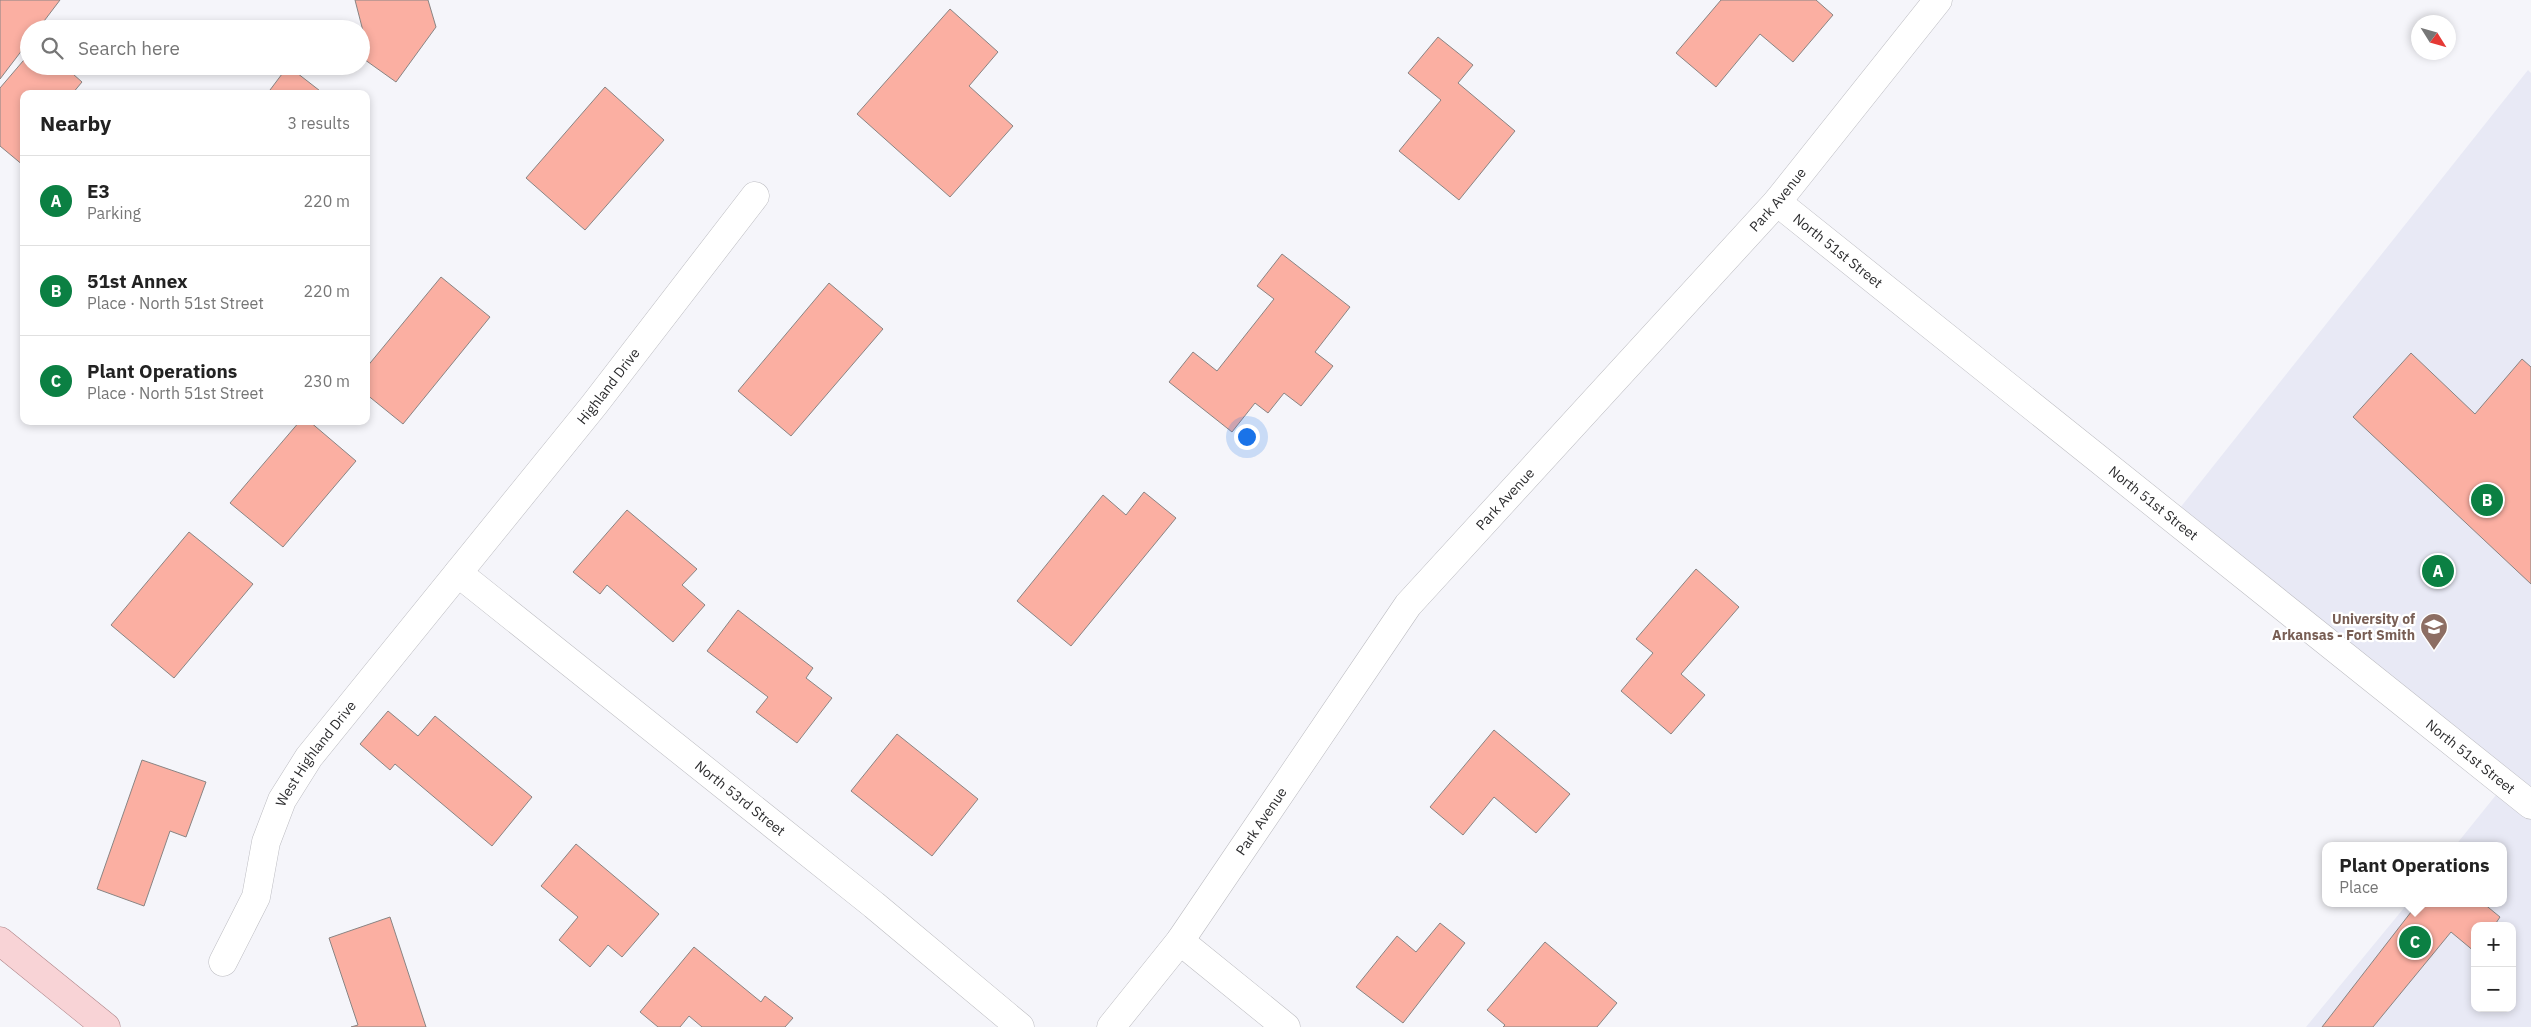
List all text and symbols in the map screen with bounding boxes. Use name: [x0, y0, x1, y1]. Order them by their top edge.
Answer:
north arrow: [2411, 15, 2456, 60]
search box: [20, 20, 370, 75]
icon: search: [38, 34, 66, 62]
text: Search here: [78, 36, 180, 60]
text: Nearby: [40, 109, 111, 137]
text: 3 results: [287, 113, 350, 133]
street label: Park Avenue: [1745, 164, 1810, 235]
text: E3: [87, 179, 110, 203]
text: A: [51, 191, 61, 211]
text: 220 m: [303, 191, 350, 211]
text: Parking: [87, 203, 141, 223]
street label: North 51st Street: [1790, 210, 1886, 292]
text: 51st Annex: [87, 269, 188, 293]
text: B: [51, 281, 61, 301]
text: 220 m: [303, 281, 350, 301]
text: Place · North 51st Street: [87, 293, 264, 313]
street label: Highland Drive: [573, 344, 644, 428]
text: Plant Operations: [87, 359, 237, 383]
text: C: [51, 371, 61, 391]
text: 230 m: [303, 371, 350, 391]
text: Place · North 51st Street: [87, 383, 264, 403]
your location: [1234, 424, 1260, 450]
street label: North 51st Street: [2105, 462, 2202, 544]
street label: Park Avenue: [1472, 464, 1538, 534]
pin: B: [2471, 481, 2503, 519]
pin: A: [2422, 552, 2454, 590]
place label: University of Arkansas - Fort Smith: [2272, 610, 2415, 644]
school or university icon: University of Arkansas - Fort Smith: [2419, 612, 2449, 651]
street label: West Highland Drive: [271, 697, 360, 809]
street label: North 51st Street: [2422, 715, 2519, 798]
street label: North 53rd Street: [691, 757, 789, 840]
street label: Park Avenue: [1232, 783, 1291, 859]
popup: [2322, 842, 2507, 907]
text: Plant Operations: [2339, 853, 2490, 877]
text: Place: [2339, 877, 2379, 897]
map controls: [2471, 922, 2516, 1012]
button: +: [2471, 922, 2516, 967]
pin: C: [2399, 923, 2431, 961]
button: −: [2471, 967, 2516, 1012]

